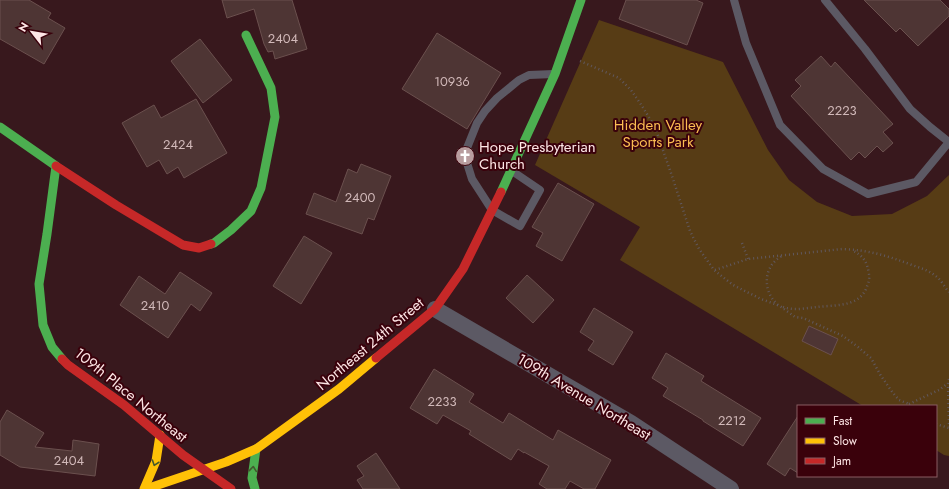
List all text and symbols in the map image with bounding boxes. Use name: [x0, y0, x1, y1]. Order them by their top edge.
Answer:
north arrow: [12, 12, 52, 52]
text: N: [14, 19, 33, 35]
house number: 2404: [268, 29, 299, 48]
house number: 10936: [434, 72, 470, 91]
house number: 2223: [827, 101, 857, 120]
park label: Hidden Valley Sports Park: [614, 114, 703, 153]
house number: 2424: [163, 135, 193, 154]
place label: Hope Presbyterian Church: [479, 136, 596, 175]
church icon: Hope Presbyterian Church: [454, 145, 476, 167]
house number: 2400: [345, 188, 375, 207]
street label: Northeast 24th Street: [311, 292, 429, 396]
house number: 2410: [141, 296, 170, 315]
street label: 109th Place Northeast: [70, 343, 193, 448]
street label: 109th Avenue Northeast: [513, 348, 655, 446]
house number: 2233: [428, 392, 457, 411]
legend: [797, 405, 937, 477]
house number: 2212: [718, 411, 746, 430]
text: Fast: [833, 412, 852, 430]
text: Slow: [833, 432, 858, 450]
house number: 2404: [54, 451, 85, 470]
text: Jam: [831, 452, 851, 470]
one-way arrow: [151, 459, 160, 466]
one-way arrow: [249, 466, 258, 472]

